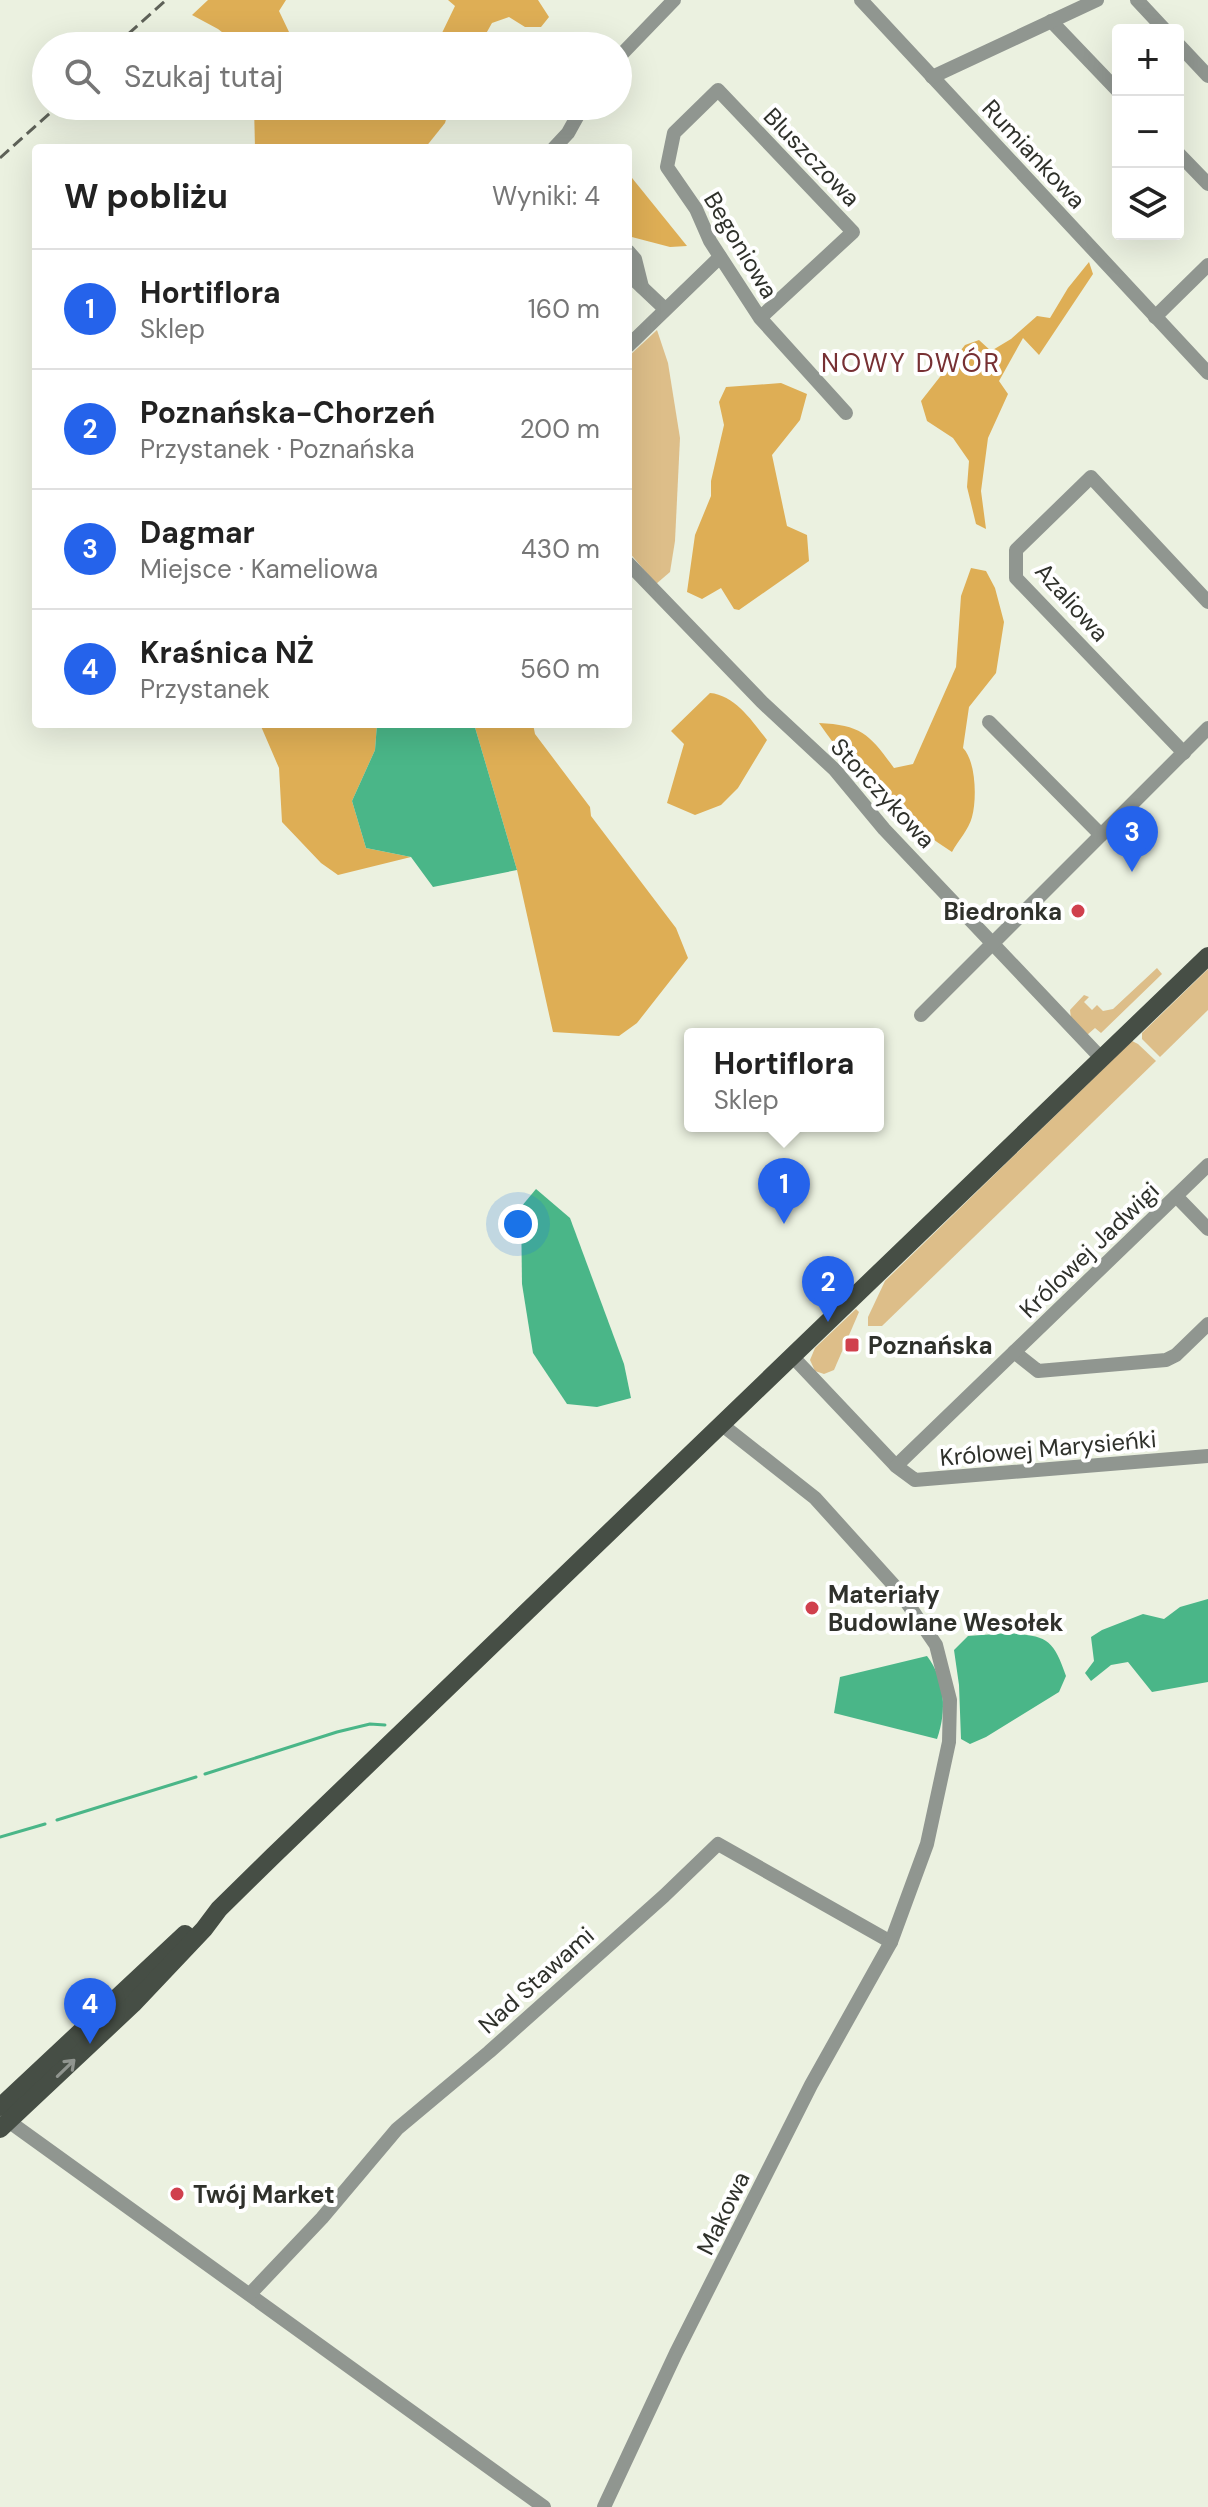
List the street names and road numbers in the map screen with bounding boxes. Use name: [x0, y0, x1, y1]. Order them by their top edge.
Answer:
street label: Rumiankowa: [976, 93, 1092, 215]
street label: Bluszczowa: [757, 101, 867, 213]
street label: Begoniowa: [697, 186, 785, 304]
street label: Azaliowa: [1028, 556, 1116, 648]
street label: Storczykowa: [824, 731, 942, 855]
street label: Królowej Jadwigi: [1012, 1175, 1166, 1325]
street label: Królowej Marysieńki: [938, 1423, 1158, 1473]
street label: Nad Stawami: [472, 1920, 600, 2040]
street label: Makowa: [690, 2166, 756, 2260]

